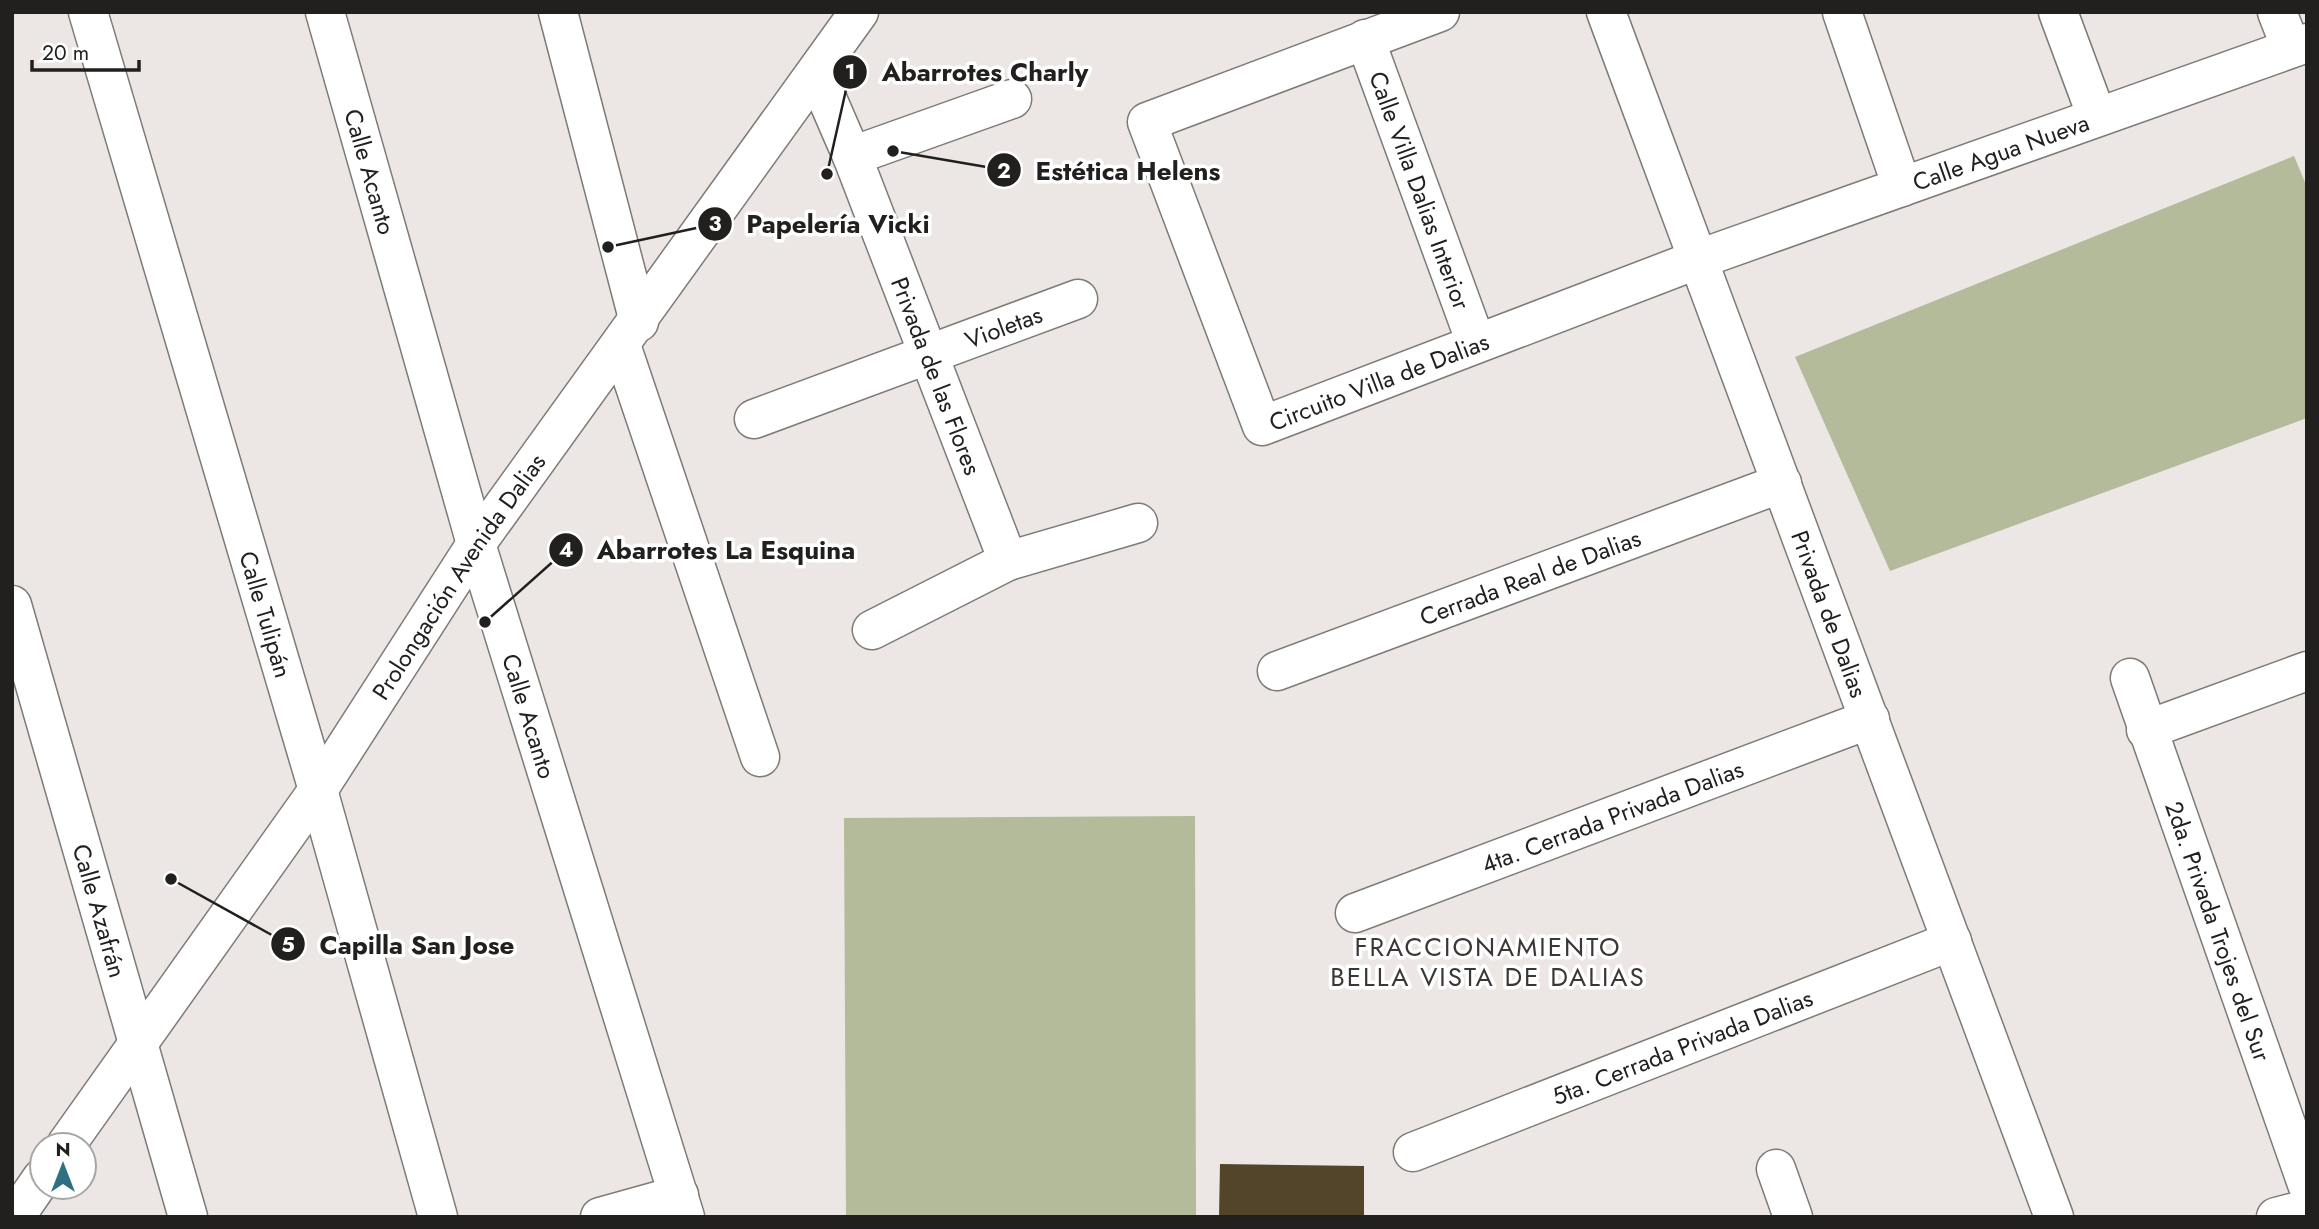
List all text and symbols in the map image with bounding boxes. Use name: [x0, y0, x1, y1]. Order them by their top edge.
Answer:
scale bar: [32, 28, 138, 72]
text: 20 m: [42, 38, 89, 68]
callout: Abarrotes Charly: [832, 48, 1102, 95]
text: Abarrotes Charly: [881, 53, 1089, 91]
text: 1: [845, 57, 855, 87]
street label: Calle Villa Dalias Interior: [1361, 66, 1480, 315]
street label: Calle Agua Nueva: [1908, 104, 2094, 199]
street label: Calle Acanto: [336, 105, 405, 239]
callout: Estética Helens: [986, 147, 1234, 194]
text: Estética Helens: [1036, 152, 1221, 190]
text: 2: [997, 156, 1011, 186]
callout: Papelería Vicki: [698, 200, 944, 247]
text: Papelería Vicki: [746, 205, 930, 243]
text: 3: [708, 209, 722, 239]
street label: Privada de las Flores: [883, 272, 991, 480]
street label: Violetas: [960, 296, 1047, 357]
street label: Circuito Villa de Dalias: [1264, 323, 1494, 439]
street label: Prolongación Avenida Dalias: [363, 446, 554, 706]
street label: Cerrada Real de Dalias: [1414, 520, 1646, 634]
street label: Privada de Dalias: [1783, 525, 1877, 702]
callout: Abarrotes La Esquina: [548, 526, 870, 573]
text: Abarrotes La Esquina: [596, 531, 855, 569]
text: 4: [559, 535, 573, 565]
street label: Calle Tulipán: [231, 547, 301, 682]
street label: Calle Acanto: [494, 649, 565, 783]
street label: 4ta. Cerrada Privada Dalias: [1476, 751, 1748, 881]
street label: 2da. Privada Trojes del Sur: [2157, 796, 2280, 1066]
street label: Calle Azafrán: [64, 840, 136, 982]
callout: Capilla San Jose: [271, 921, 529, 968]
text: Capilla San Jose: [319, 926, 515, 964]
district label: FRACCIONAMIENTO BELLA VISTA DE DALIAS: [1330, 928, 1646, 996]
text: 5: [281, 930, 295, 960]
street label: 5ta. Cerrada Privada Dalias: [1547, 980, 1818, 1113]
north arrow: [28, 1131, 98, 1201]
text: N: [55, 1136, 71, 1163]

